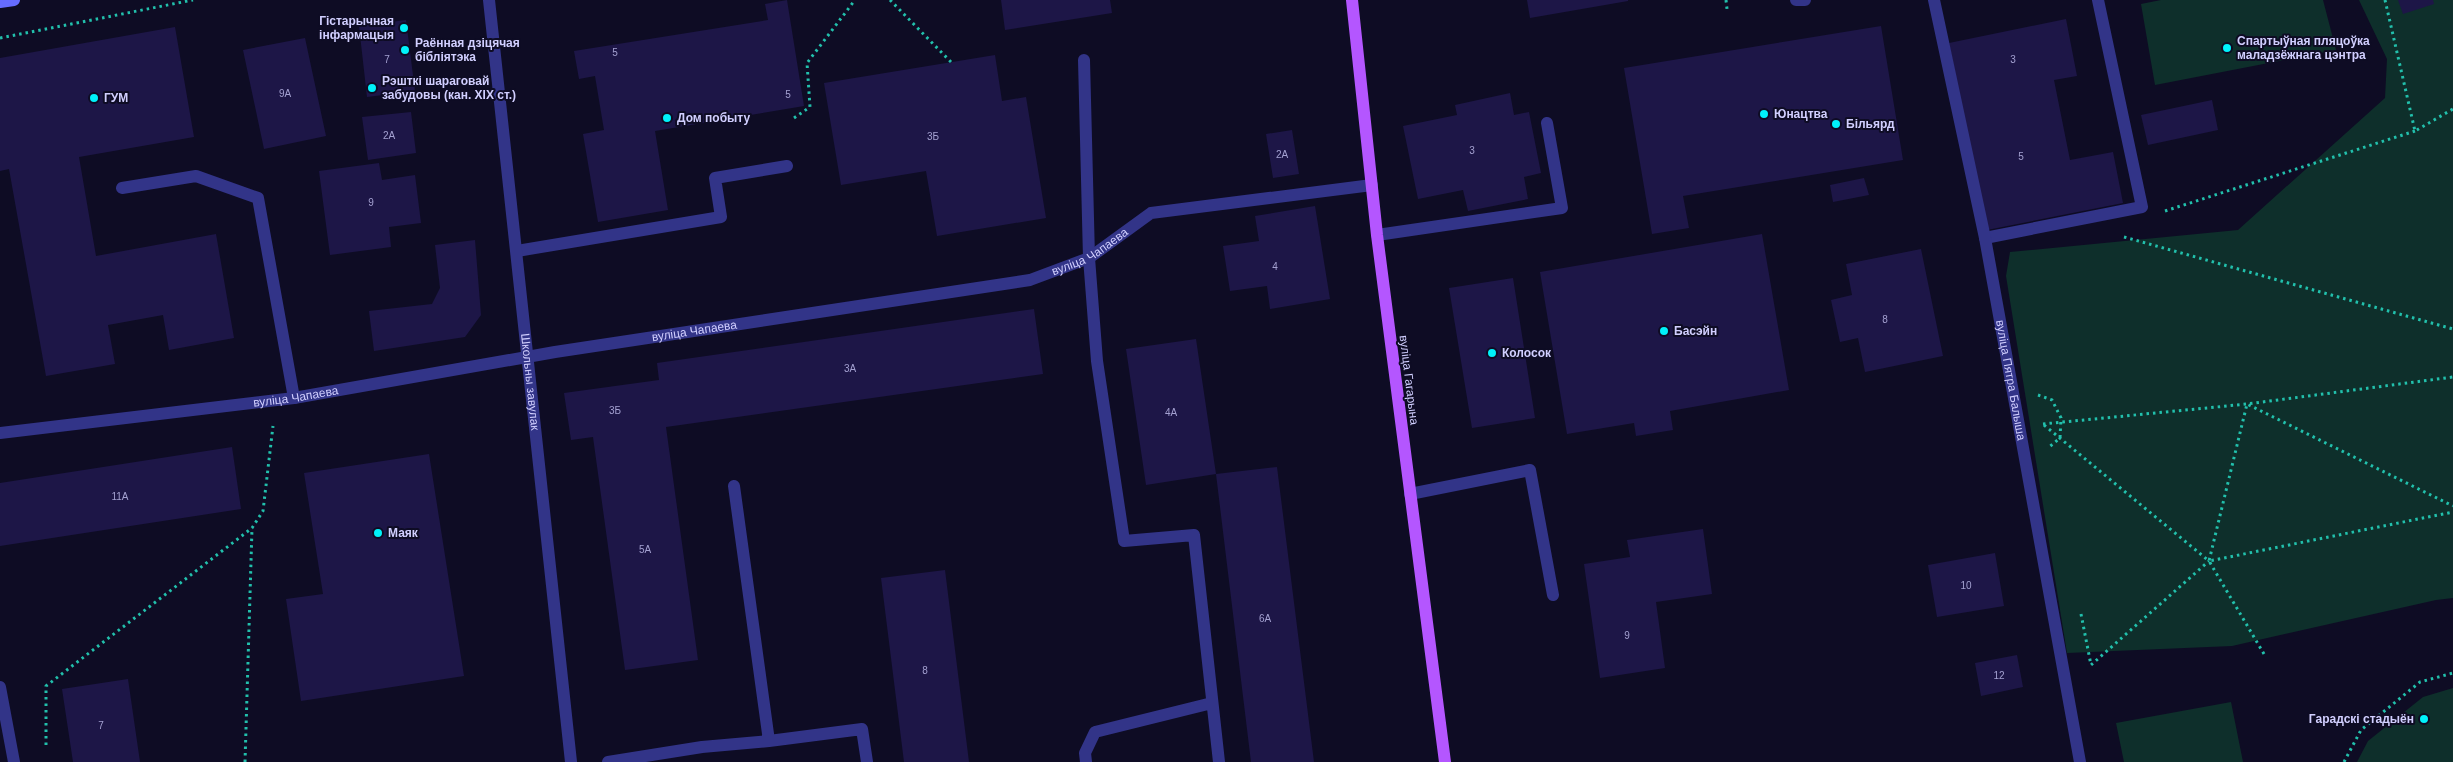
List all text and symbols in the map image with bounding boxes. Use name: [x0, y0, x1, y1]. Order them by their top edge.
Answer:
place label: Гістарычная інфармацыя: [319, 14, 394, 42]
marker: Гістарычная інфармацыя: [398, 22, 410, 34]
place label: Спартыўная пляцоўка маладзёжнага цэнтра: [2237, 34, 2370, 62]
place label: Раённая дзіцячая бібліятэка: [415, 36, 520, 64]
marker: Спартыўная пляцоўка маладзёжнага цэнтра: [2221, 42, 2233, 54]
marker: Раённая дзіцячая бібліятэка: [399, 44, 411, 56]
house number: 5: [612, 47, 618, 58]
house number: 7: [384, 54, 390, 65]
house number: 3: [2010, 54, 2016, 65]
place label: Рэшткі шараговай забудовы (кан. XIX ст.): [382, 74, 516, 102]
marker: Рэшткі шараговай забудовы (кан. XIX ст.): [366, 82, 378, 94]
house number: 9А: [279, 88, 291, 99]
house number: 5: [785, 89, 791, 100]
place label: ГУМ: [104, 91, 128, 105]
marker: ГУМ: [88, 92, 100, 104]
place label: Юнацтва: [1774, 107, 1828, 121]
marker: Юнацтва: [1758, 108, 1770, 120]
place label: Дом побыту: [677, 111, 750, 125]
marker: Дом побыту: [661, 112, 673, 124]
place label: Більярд: [1846, 117, 1895, 131]
marker: Більярд: [1830, 118, 1842, 130]
house number: 2А: [383, 130, 395, 141]
house number: 3Б: [927, 131, 939, 142]
house number: 3: [1469, 145, 1475, 156]
house number: 2А: [1276, 149, 1288, 160]
house number: 5: [2018, 151, 2024, 162]
house number: 9: [368, 197, 374, 208]
street label: вуліца Чапаева: [1050, 225, 1131, 278]
house number: 4: [1272, 261, 1278, 272]
house number: 8: [1882, 314, 1888, 325]
street label: вуліца Чапаева: [651, 317, 738, 344]
street label: вуліца Пятра Балыша: [1993, 319, 2029, 442]
place label: Басэйн: [1674, 324, 1717, 338]
marker: Басэйн: [1658, 325, 1670, 337]
street label: Школьны завулак: [518, 332, 542, 432]
street label: вуліца Гагарына: [1397, 334, 1421, 426]
place label: Колосок: [1502, 346, 1552, 360]
marker: Колосок: [1486, 347, 1498, 359]
house number: 3А: [844, 363, 856, 374]
street label: вуліца Чапаева: [252, 383, 340, 410]
house number: 3Б: [609, 405, 621, 416]
house number: 4А: [1165, 407, 1177, 418]
house number: 11А: [111, 491, 129, 502]
place label: Маяк: [388, 526, 419, 540]
marker: Маяк: [372, 527, 384, 539]
house number: 5А: [639, 544, 651, 555]
house number: 10: [1960, 580, 1972, 591]
house number: 6А: [1259, 613, 1271, 624]
house number: 9: [1624, 630, 1630, 641]
house number: 8: [922, 665, 928, 676]
house number: 12: [1993, 670, 2005, 681]
place label: Гарадскі стадыён: [2309, 712, 2414, 726]
marker: Гарадскі стадыён: [2418, 713, 2430, 725]
house number: 7: [98, 720, 104, 731]

